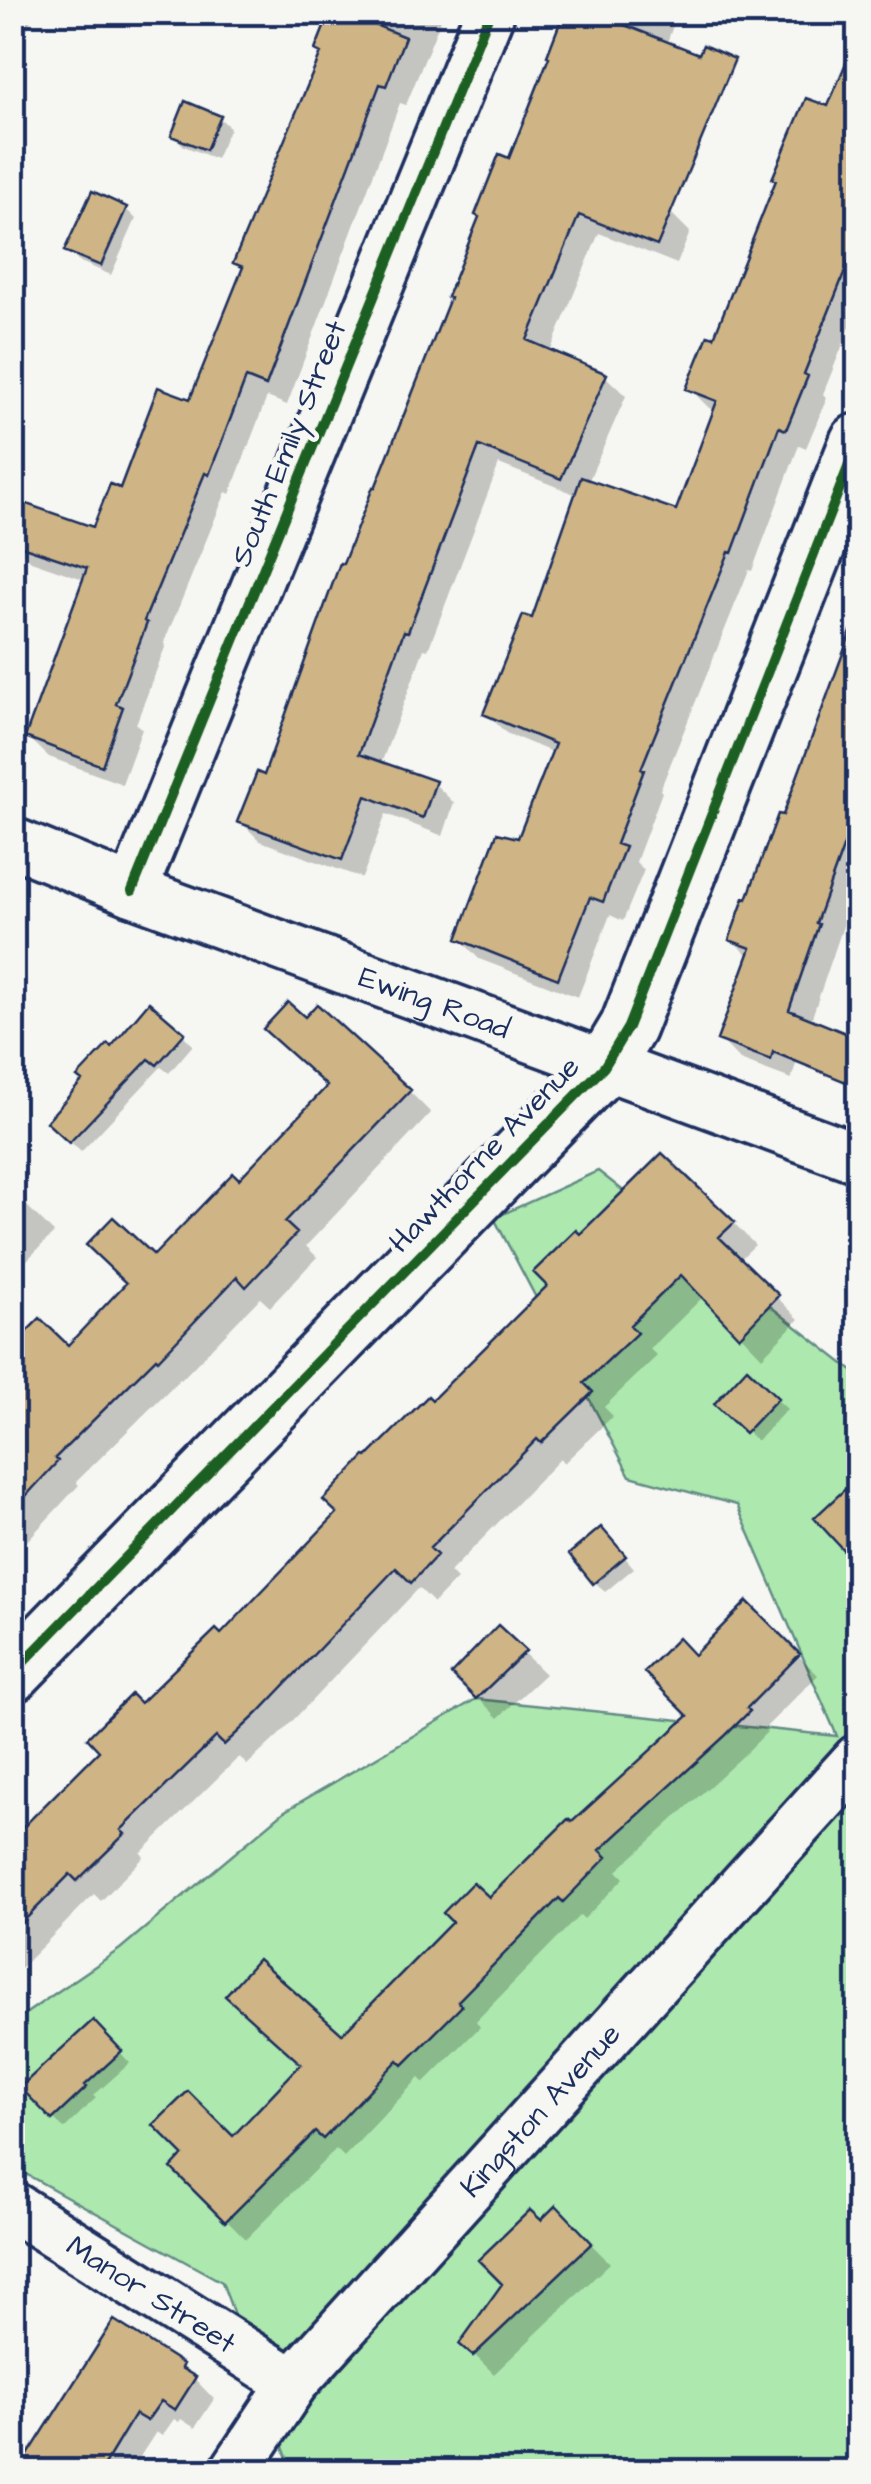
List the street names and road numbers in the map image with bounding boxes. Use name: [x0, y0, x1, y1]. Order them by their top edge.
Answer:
street label: South Emily Street: [220, 314, 358, 573]
street label: Ewing Road: [353, 956, 516, 1050]
street label: Hawthorne Avenue: [380, 1047, 590, 1262]
street label: Kingston Avenue: [451, 2014, 631, 2207]
street label: Manor Street: [58, 2226, 244, 2364]

